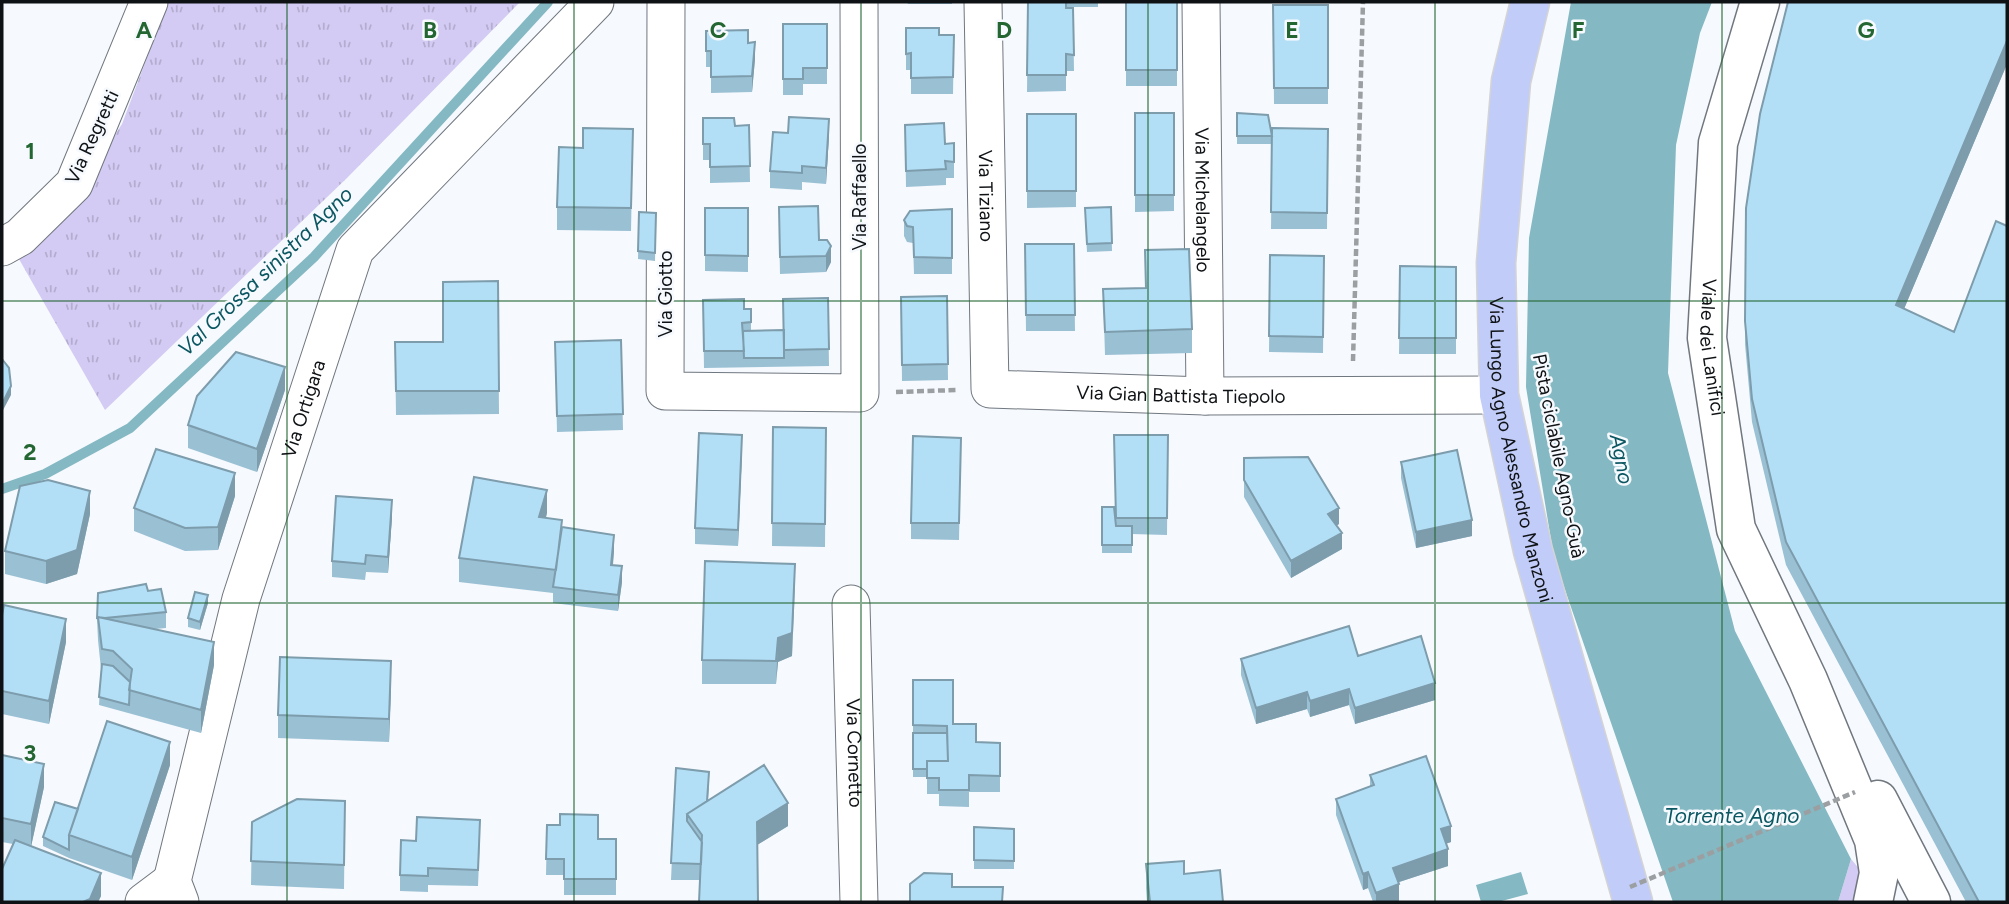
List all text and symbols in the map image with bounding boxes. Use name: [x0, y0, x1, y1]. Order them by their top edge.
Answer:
text: A: [136, 16, 153, 44]
text: B: [423, 16, 437, 44]
text: C: [710, 16, 727, 44]
text: D: [996, 16, 1012, 44]
text: E: [1285, 16, 1299, 44]
text: F: [1572, 16, 1585, 44]
text: G: [1857, 16, 1875, 44]
street label: Via Regretti: [60, 86, 124, 188]
street label: Via Michelangelo: [1191, 127, 1215, 273]
text: 1: [25, 137, 35, 165]
street label: Via Raffaello: [848, 144, 871, 250]
street label: Via Tiziano: [974, 150, 999, 242]
water label: Val Grossa sinistra Agno: [173, 181, 357, 361]
street label: Via Giotto: [654, 250, 677, 338]
street label: Viale dei Lanifici: [1695, 278, 1730, 417]
street label: Via Lungo Agno Alessandro Manzoni: [1485, 296, 1559, 605]
street label: Pista ciclabile Agno-Guà: [1528, 352, 1590, 560]
street label: Via Ortigara: [276, 357, 330, 461]
street label: Via Gian Battista Tiepolo: [1076, 380, 1285, 408]
water label: Agno: [1605, 431, 1639, 486]
text: 2: [23, 438, 37, 466]
street label: Via Cornetto: [842, 698, 868, 808]
text: 3: [24, 739, 36, 767]
water label: Torrente Agno: [1664, 803, 1800, 828]

